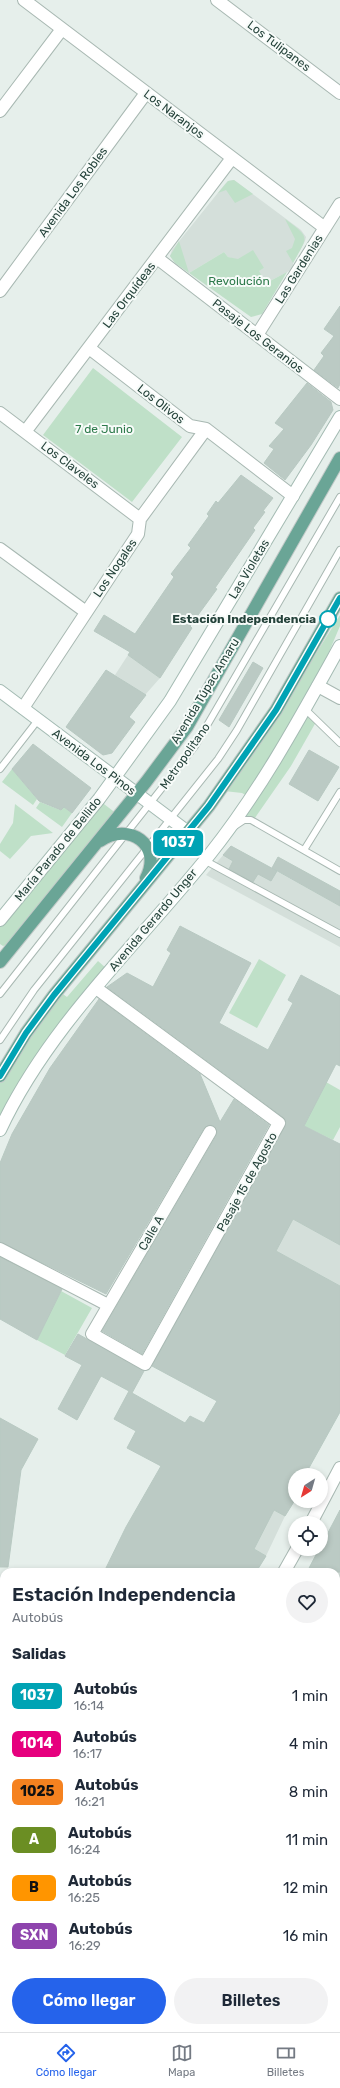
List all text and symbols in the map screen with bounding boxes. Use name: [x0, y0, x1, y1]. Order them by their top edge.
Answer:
street label: Los Tulipanes: [245, 18, 313, 74]
street label: Los Naranjos: [141, 87, 207, 141]
street label: Avenida Los Robles: [36, 144, 110, 240]
street label: Las Gardenias: [272, 232, 326, 306]
street label: Las Orquídeas: [100, 259, 158, 331]
park label: Revolución: [208, 274, 270, 288]
street label: Pasaje Los Geranios: [210, 296, 306, 376]
street label: Los Olivos: [135, 381, 187, 427]
park label: 7 de Junio: [75, 422, 133, 436]
street label: Los Claveles: [38, 439, 102, 491]
street label: Los Nogales: [90, 536, 140, 600]
street label: Las Violetas: [226, 537, 272, 601]
marker: Estación Independencia: [319, 610, 337, 628]
place label: Estación Independencia: [172, 612, 316, 626]
street label: Avenida Túpac Amaru: [168, 636, 242, 746]
street label: Metropolitano: [157, 720, 213, 792]
street label: Avenida Los Pinos: [49, 726, 139, 798]
street label: María Parado de Bellido: [12, 794, 104, 904]
line badge: 1037: [150, 830, 206, 856]
text: 1037: [161, 834, 195, 851]
street label: Avenida Gerardo Unger: [106, 866, 200, 974]
street label: Pasaje 15 de Agosto: [214, 1130, 280, 1234]
street label: Calle A: [135, 1213, 167, 1253]
north arrow: [288, 1468, 328, 1508]
map controls: [288, 1468, 328, 1556]
button: locate: [288, 1516, 328, 1556]
button: heart: [286, 1581, 328, 1623]
text: Estación Independencia: [12, 1583, 236, 1606]
text: Autobús: [12, 1610, 63, 1625]
text: Salidas: [12, 1645, 66, 1663]
text: Autobús: [74, 1680, 138, 1698]
text: 1037: [20, 1687, 54, 1704]
text: 1 min: [292, 1687, 328, 1705]
text: 16:14: [74, 1698, 104, 1713]
text: Autobús: [73, 1728, 137, 1746]
text: 1014: [20, 1735, 53, 1752]
text: 4 min: [289, 1735, 328, 1753]
text: 16:17: [73, 1746, 102, 1761]
text: Autobús: [75, 1776, 138, 1794]
text: 1025: [20, 1783, 55, 1800]
text: 8 min: [289, 1783, 328, 1801]
text: 16:21: [75, 1794, 105, 1809]
text: Autobús: [68, 1824, 132, 1842]
text: A: [29, 1831, 39, 1848]
text: 11 min: [285, 1831, 328, 1849]
text: 16:24: [68, 1842, 100, 1857]
text: Autobús: [68, 1872, 132, 1890]
text: B: [29, 1879, 39, 1896]
text: 12 min: [283, 1879, 328, 1897]
text: 16:25: [68, 1890, 100, 1905]
text: Autobús: [69, 1920, 133, 1938]
text: SXN: [20, 1927, 49, 1944]
text: 16 min: [283, 1927, 328, 1945]
text: 16:29: [69, 1938, 101, 1953]
button: Cómo llegar: [12, 1978, 166, 2024]
button: Billetes: [174, 1978, 328, 2024]
tab: Cómo llegar: [36, 2042, 96, 2079]
tab: Mapa: [168, 2042, 195, 2079]
tab: Billetes: [267, 2042, 304, 2079]

